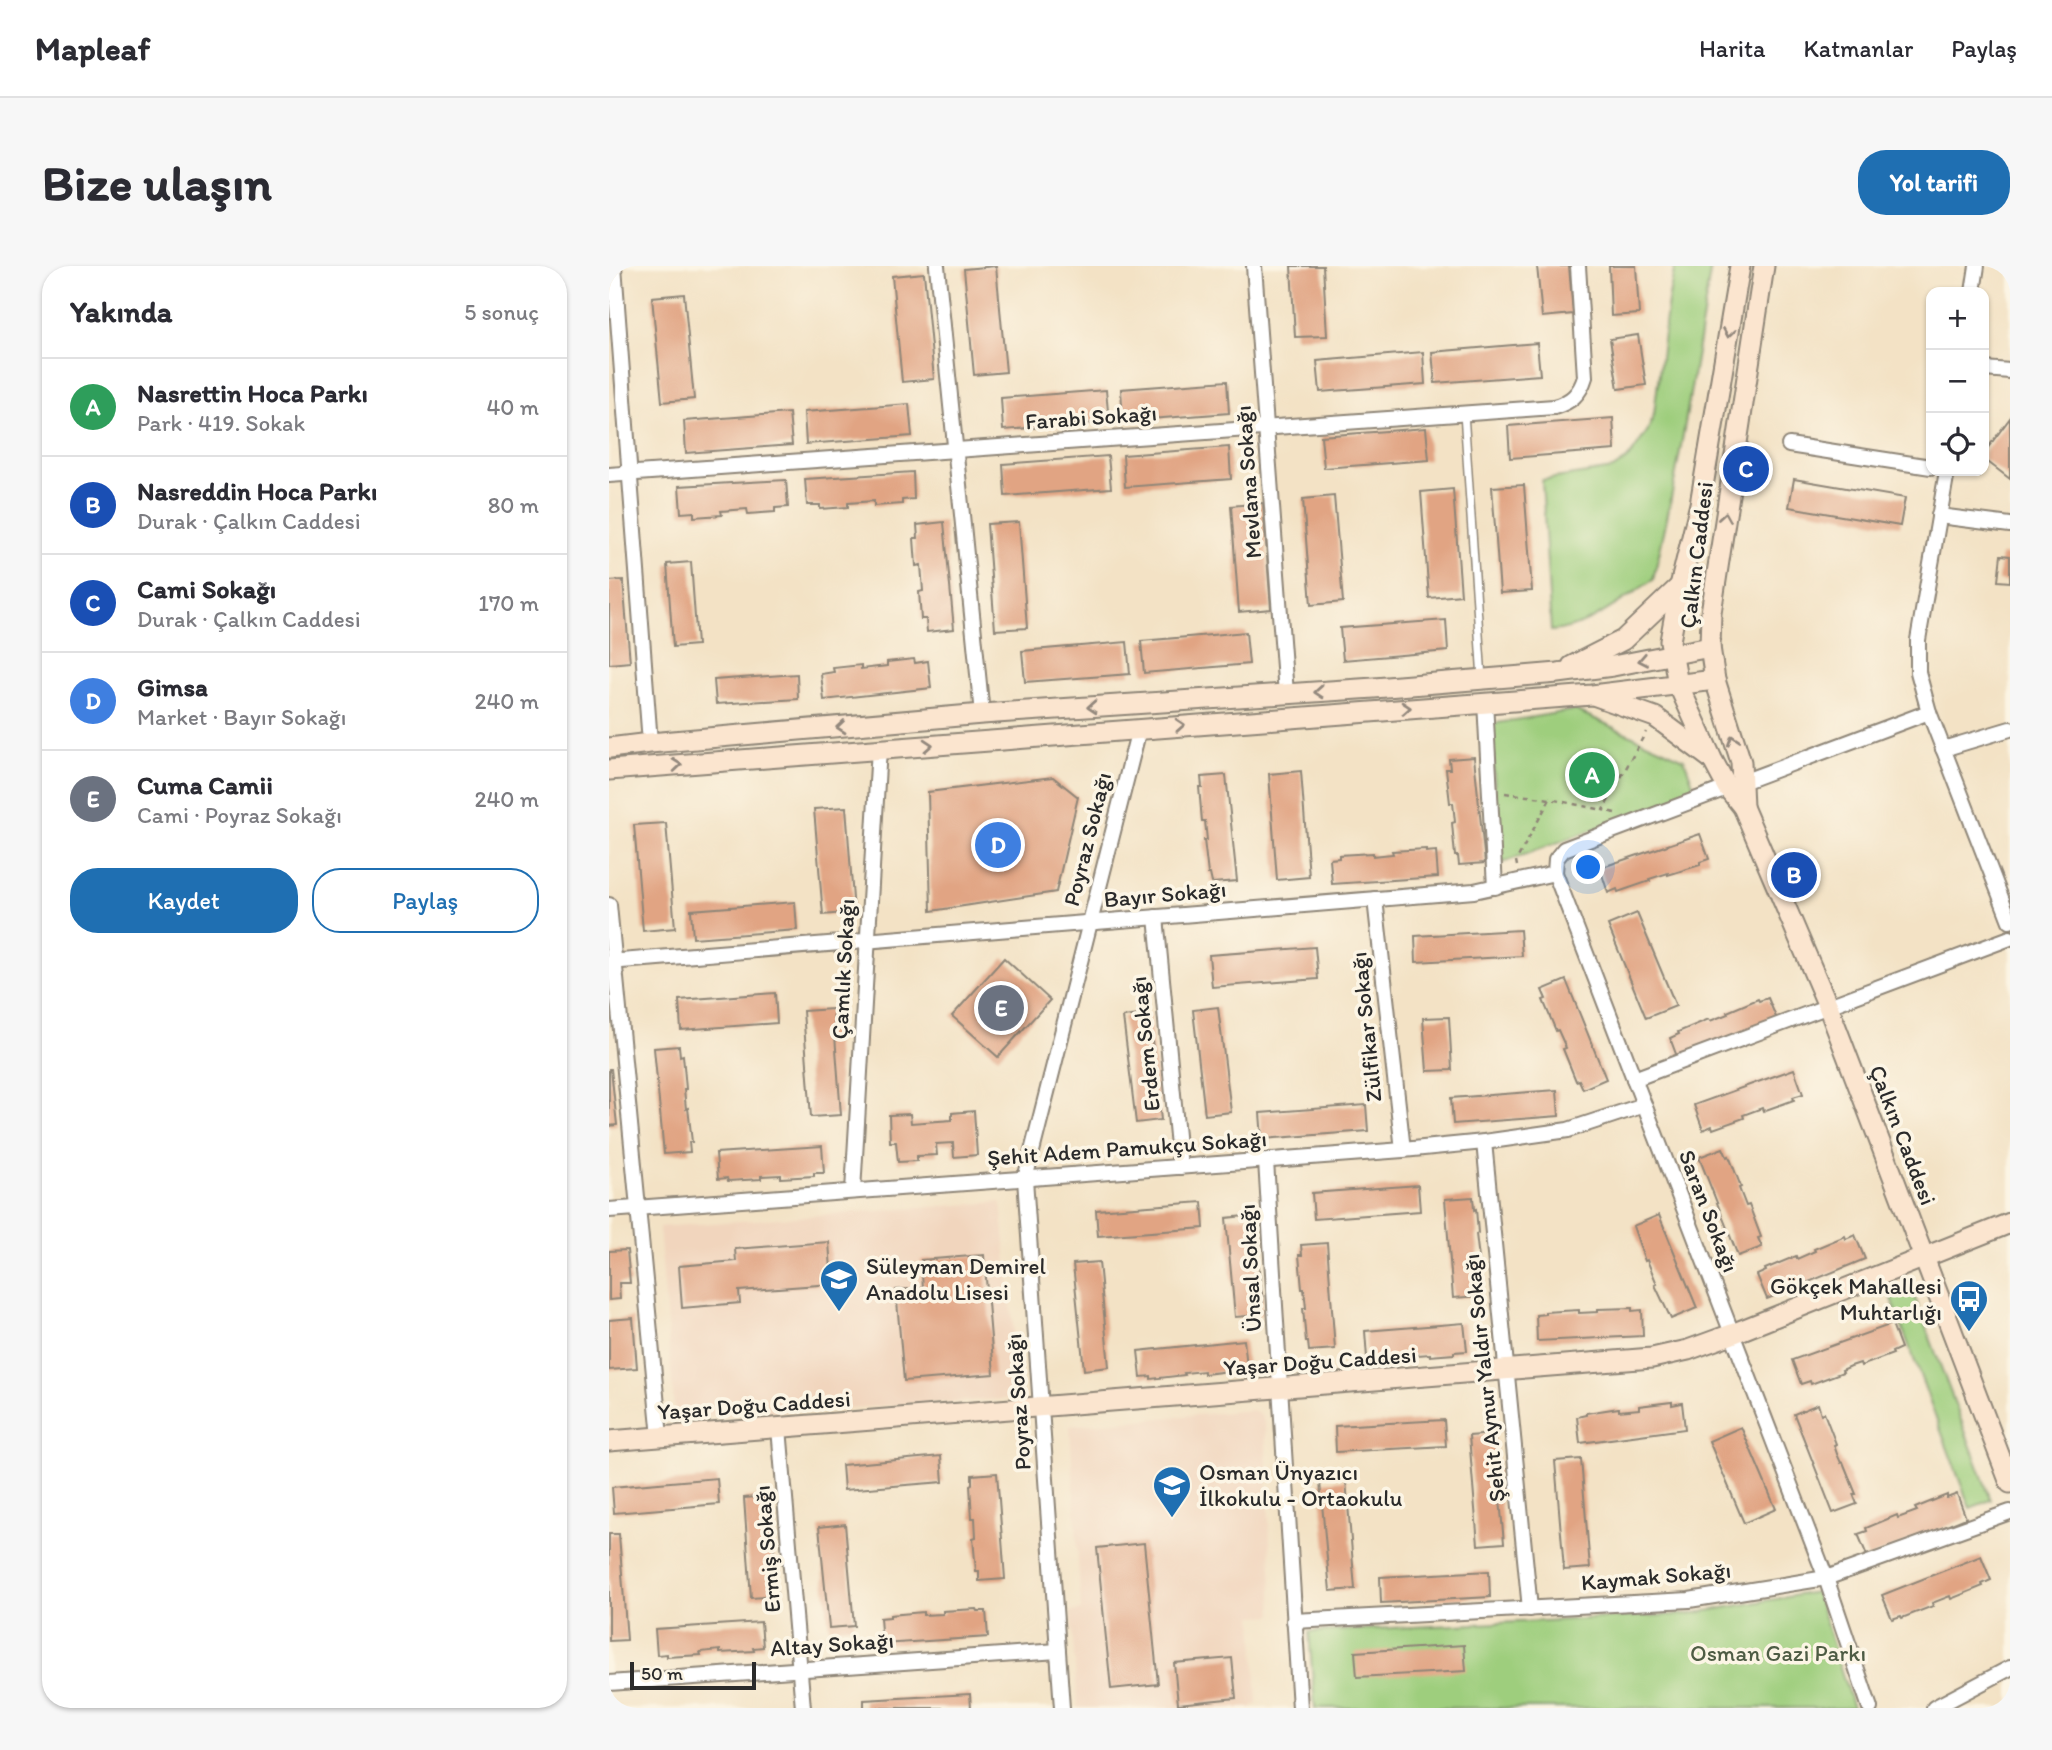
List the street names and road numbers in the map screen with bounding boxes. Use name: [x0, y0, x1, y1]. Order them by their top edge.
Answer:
street label: Farabi Sokağı: [1024, 398, 1158, 436]
street label: Mevlana Sokağı: [1229, 405, 1267, 559]
street label: Çalkın Caddesi: [1673, 480, 1719, 630]
street label: Poyraz Sokağı: [1057, 769, 1117, 909]
street label: Bayır Sokağı: [1102, 875, 1228, 913]
street label: Çamlık Sokağı: [825, 898, 861, 1040]
street label: Zülfikar Sokağı: [1344, 950, 1388, 1104]
street label: Erdem Sokağı: [1124, 975, 1166, 1113]
street label: Çalkın Caddesi: [1863, 1061, 1943, 1209]
street label: Şehit Adem Pamukçu Sokağı: [986, 1124, 1268, 1172]
street label: Saran Sokağı: [1673, 1146, 1745, 1276]
street label: Ünsal Sokağı: [1233, 1203, 1267, 1333]
street label: Şehit Aynur Yaldır Sokağı: [1457, 1252, 1511, 1504]
street label: Poyraz Sokağı: [999, 1333, 1037, 1471]
street label: Yaşar Doğu Caddesi: [1222, 1340, 1418, 1382]
street label: Yaşar Doğu Caddesi: [656, 1384, 852, 1426]
street label: Ermiş Sokağı: [747, 1484, 787, 1614]
street label: Kaymak Sokağı: [1580, 1556, 1732, 1596]
street label: Altay Sokağı: [769, 1626, 895, 1662]

